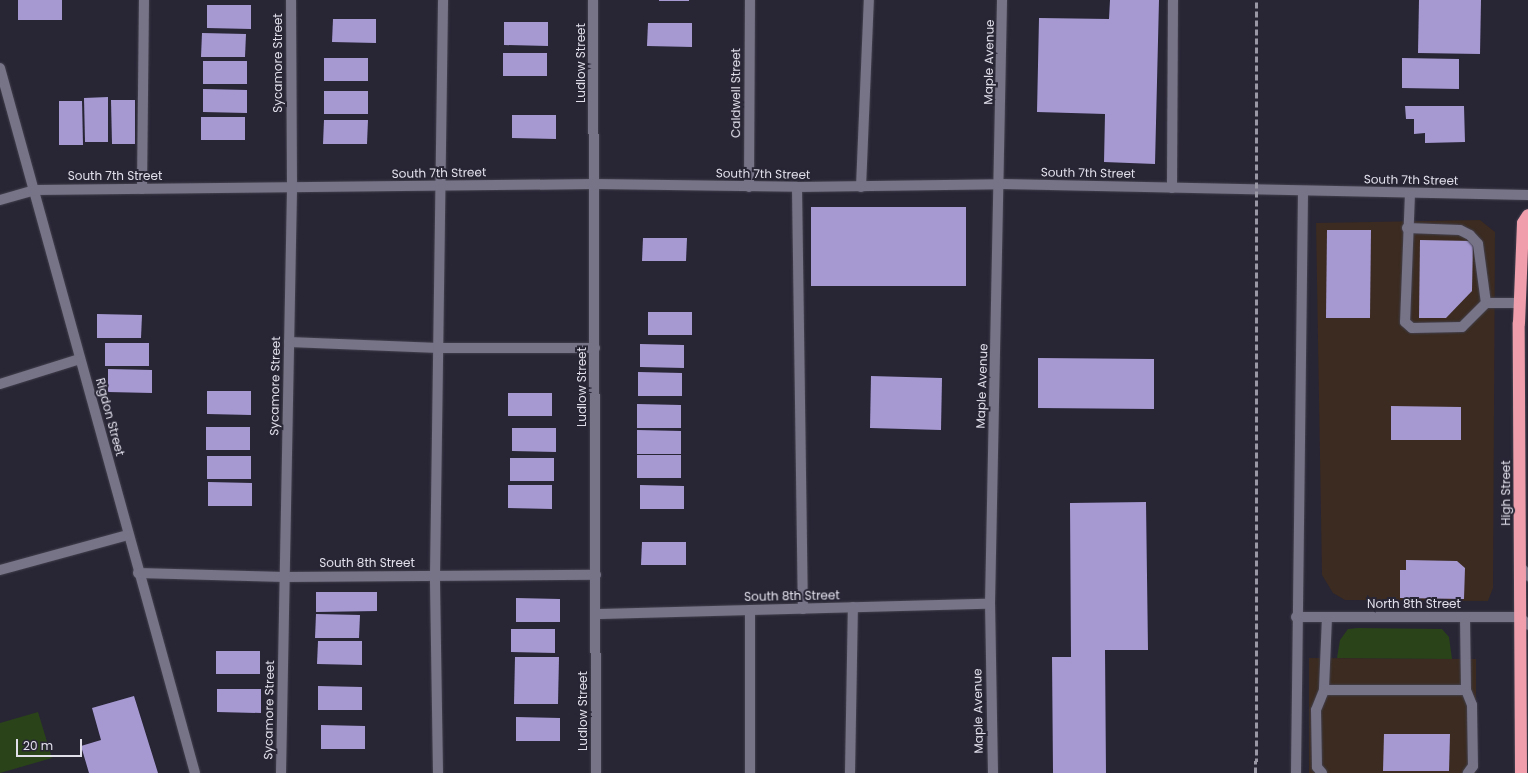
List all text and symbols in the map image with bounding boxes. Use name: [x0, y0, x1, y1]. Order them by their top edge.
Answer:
street label: Sycamore Street: [271, 13, 285, 113]
street label: Maple Avenue: [981, 19, 997, 105]
street label: Ludlow Street: [574, 23, 588, 103]
street label: Caldwell Street: [729, 48, 743, 138]
street label: South 7th Street: [392, 165, 486, 181]
street label: South 7th Street: [1041, 165, 1135, 181]
street label: South 7th Street: [716, 166, 810, 182]
street label: South 7th Street: [68, 169, 162, 183]
street label: South 7th Street: [1364, 172, 1458, 188]
street label: Sycamore Street: [267, 336, 283, 436]
street label: Maple Avenue: [973, 343, 991, 429]
street label: Ludlow Street: [575, 347, 589, 427]
street label: Rigdon Street: [93, 376, 127, 458]
street label: High Street: [1499, 460, 1513, 526]
street label: South 8th Street: [319, 556, 415, 570]
street label: South 8th Street: [744, 588, 840, 604]
street label: North 8th Street: [1367, 597, 1461, 611]
street label: Sycamore Street: [261, 660, 277, 760]
street label: Maple Avenue: [970, 668, 986, 754]
street label: Ludlow Street: [576, 671, 590, 751]
scale bar: [18, 731, 84, 757]
text: 20 m: [23, 737, 53, 754]

